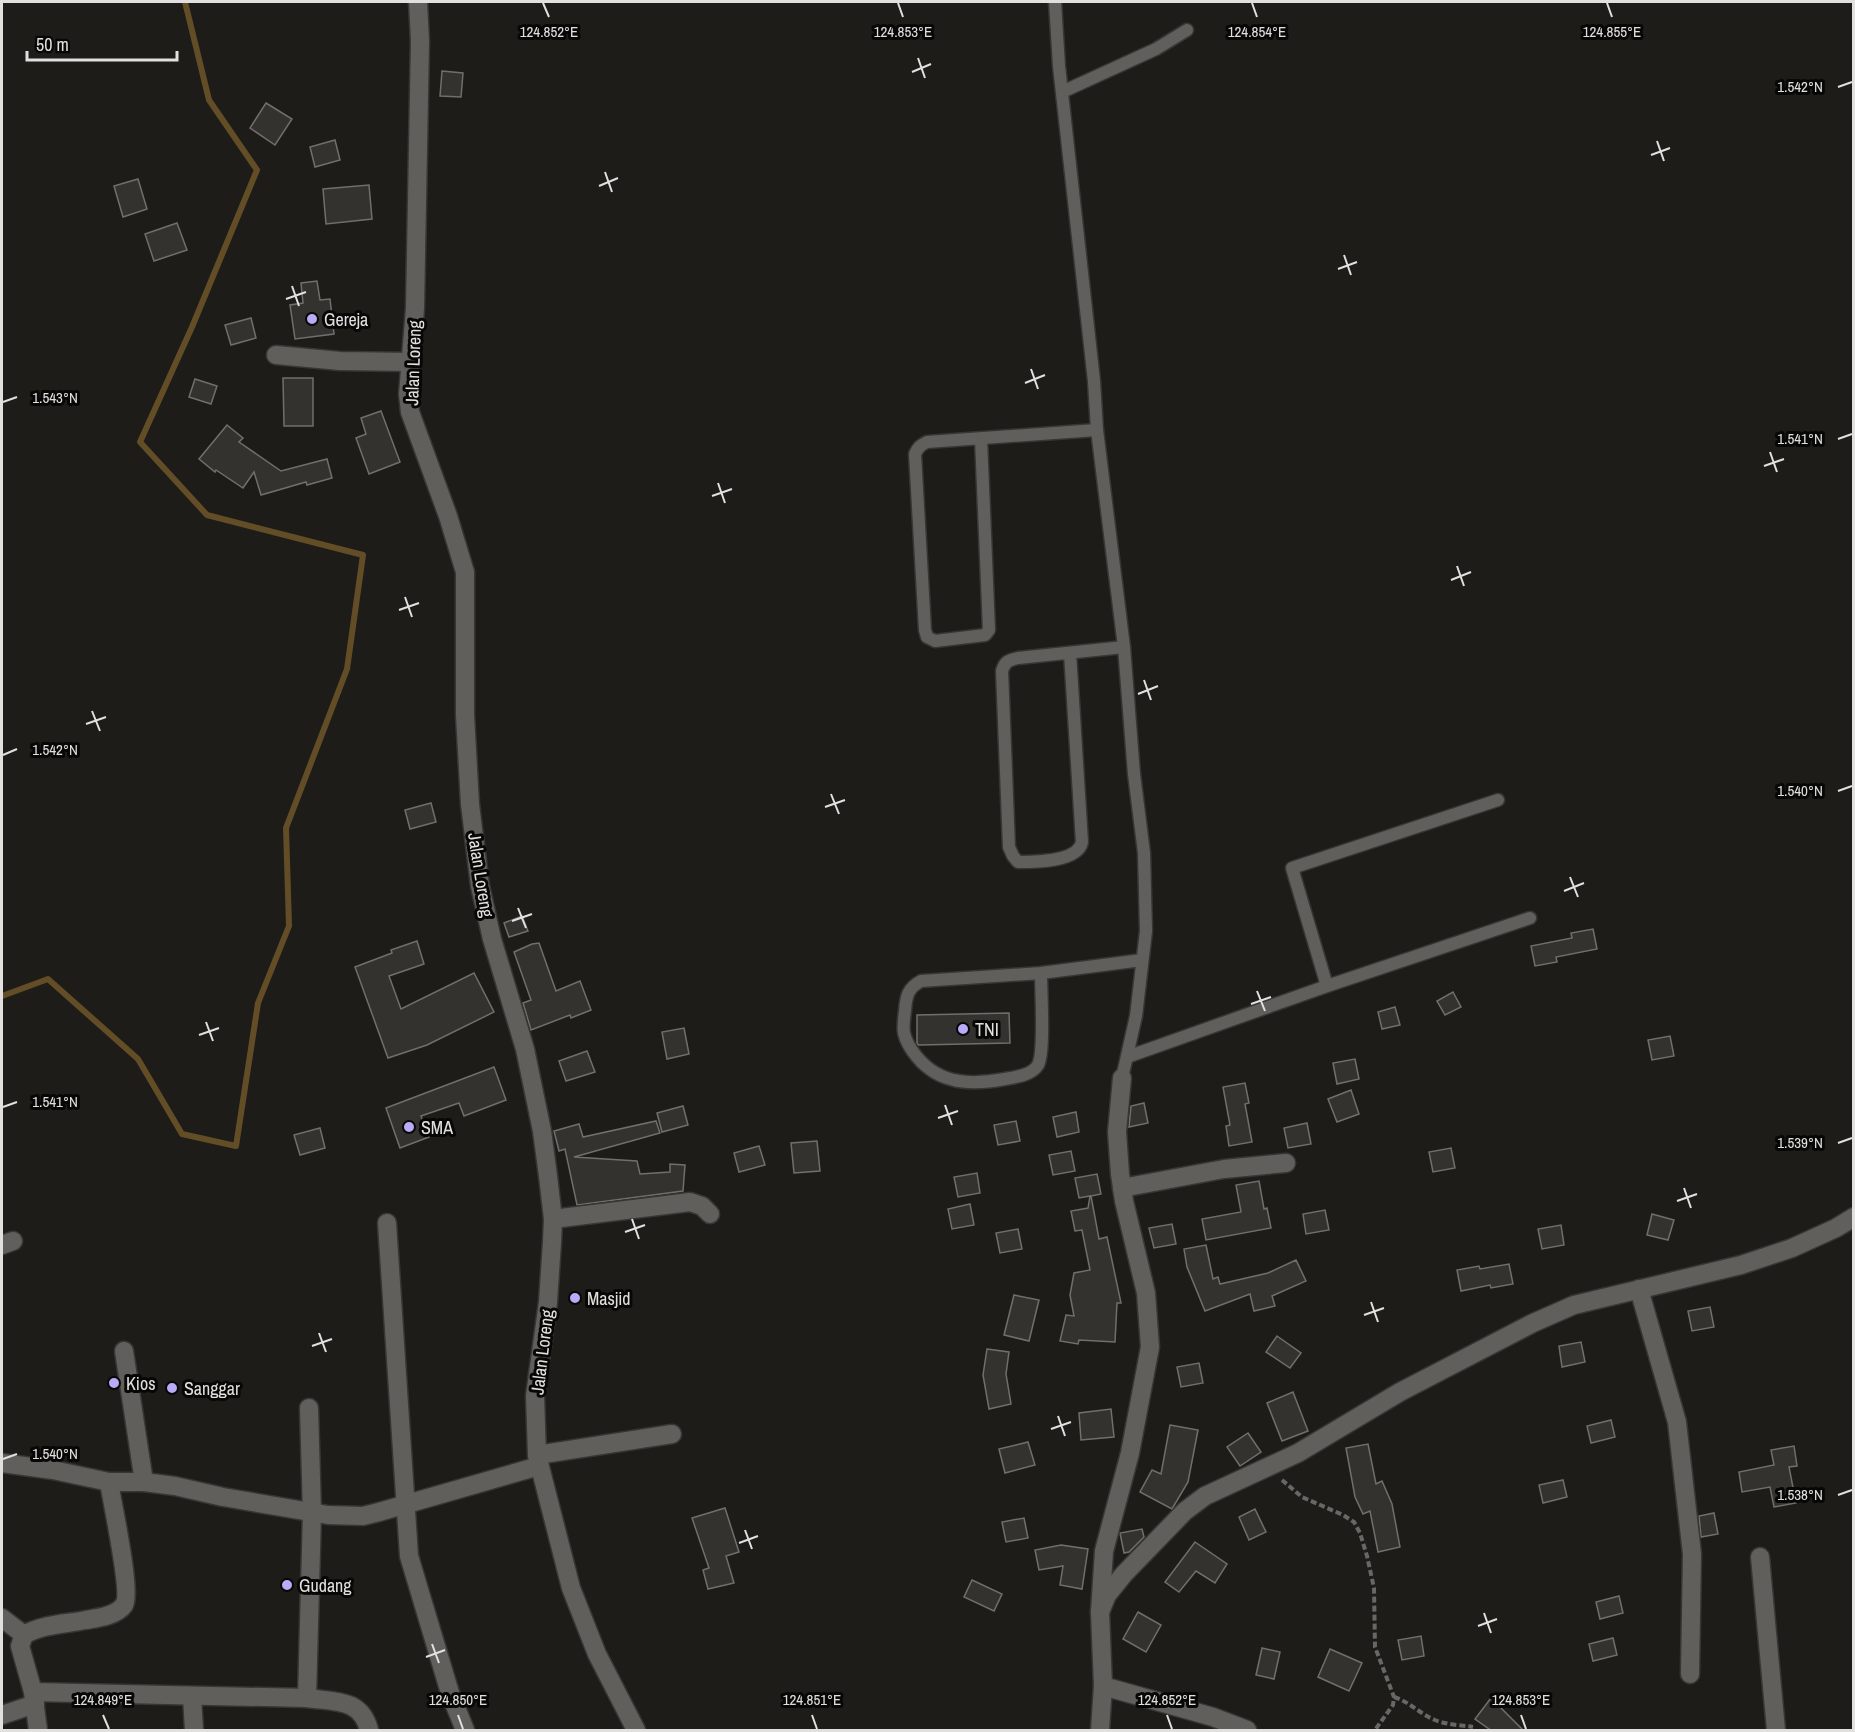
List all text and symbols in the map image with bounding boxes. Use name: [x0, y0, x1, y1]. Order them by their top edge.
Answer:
text: 124.852°E: [520, 21, 578, 42]
text: 124.853°E: [874, 21, 932, 42]
text: 124.854°E: [1228, 21, 1286, 42]
text: 124.855°E: [1583, 21, 1641, 42]
scale bar: [27, 24, 177, 62]
text: 50 m: [36, 32, 69, 57]
text: 1.542°N: [1777, 76, 1823, 97]
place label: Gereja: [324, 307, 368, 332]
marker: Gereja: [305, 312, 319, 326]
street label: Jalan Loreng: [399, 319, 427, 406]
text: 1.543°N: [32, 387, 78, 408]
text: 1.541°N: [1777, 428, 1823, 449]
text: 1.542°N: [32, 739, 78, 760]
text: 1.540°N: [1777, 780, 1823, 801]
street label: Jalan Loreng: [462, 831, 500, 920]
place label: TNI: [975, 1017, 999, 1042]
marker: TNI: [956, 1022, 970, 1036]
text: 1.541°N: [32, 1091, 78, 1112]
place label: SMA: [421, 1115, 453, 1140]
marker: SMA: [402, 1120, 416, 1134]
text: 1.539°N: [1777, 1132, 1823, 1153]
place label: Masjid: [587, 1286, 630, 1311]
marker: Masjid: [568, 1291, 582, 1305]
street label: Jalan Loreng: [524, 1307, 560, 1396]
place label: Kios: [126, 1371, 156, 1396]
marker: Kios: [107, 1376, 121, 1390]
place label: Sanggar: [184, 1376, 240, 1401]
marker: Sanggar: [165, 1381, 179, 1395]
text: 1.540°N: [32, 1443, 78, 1464]
text: 1.538°N: [1777, 1484, 1823, 1505]
place label: Gudang: [299, 1573, 352, 1598]
marker: Gudang: [280, 1578, 294, 1592]
text: 124.849°E: [74, 1689, 132, 1710]
text: 124.850°E: [429, 1689, 487, 1710]
text: 124.851°E: [783, 1689, 841, 1710]
text: 124.852°E: [1138, 1689, 1196, 1710]
text: 124.853°E: [1492, 1689, 1550, 1710]

